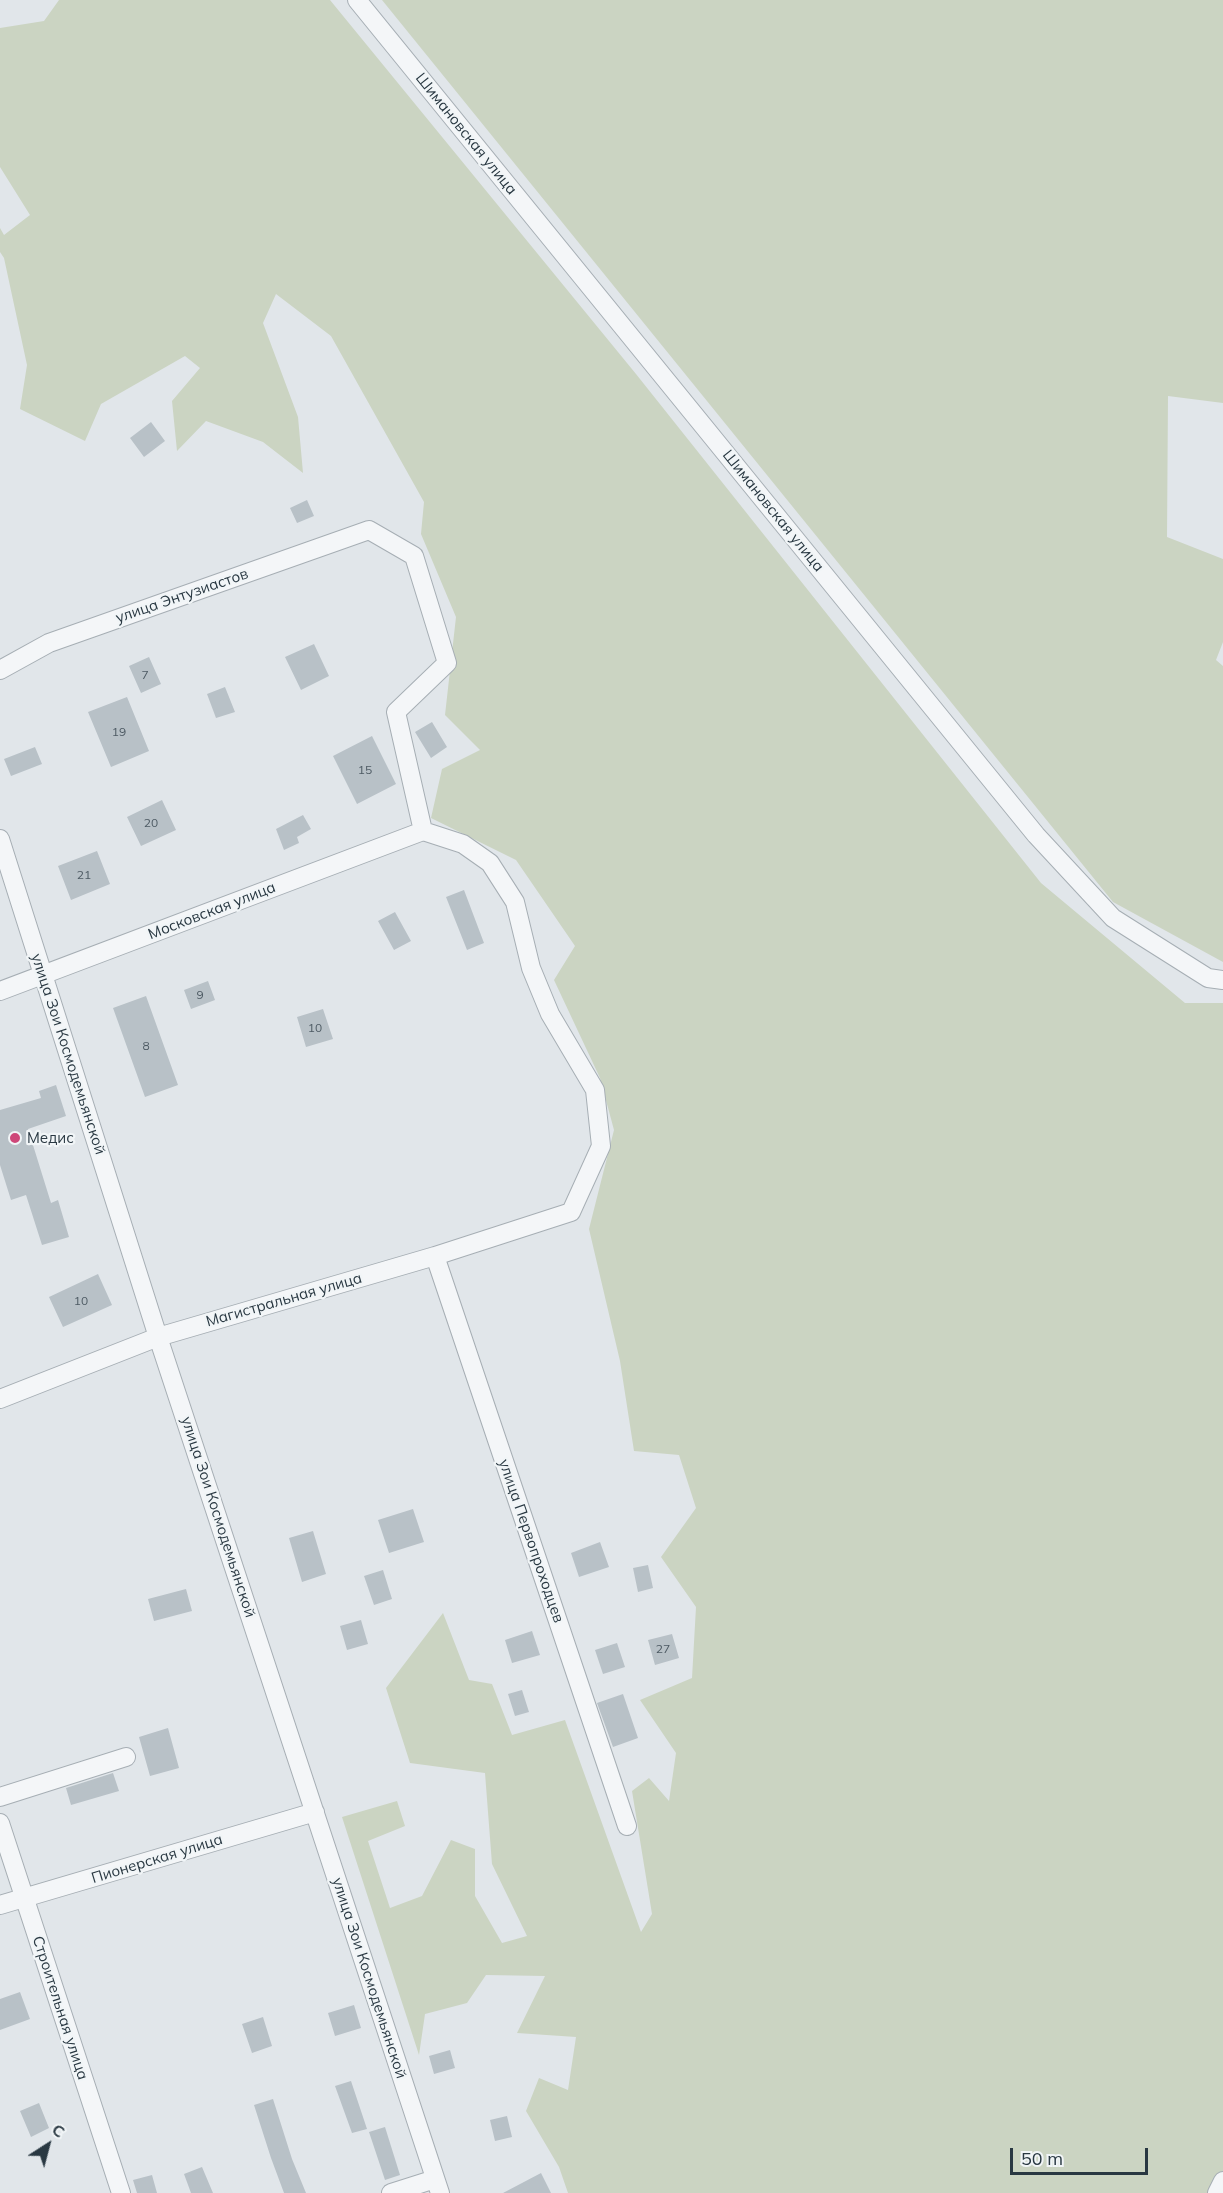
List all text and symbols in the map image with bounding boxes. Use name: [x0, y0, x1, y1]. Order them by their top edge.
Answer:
street label: Шимановская улица: [411, 70, 521, 198]
street label: Шимановская улица: [718, 447, 828, 575]
street label: улица Энтузиастов: [113, 565, 251, 627]
house number: 7: [141, 668, 149, 682]
house number: 19: [112, 725, 126, 739]
house number: 15: [358, 763, 372, 777]
house number: 20: [144, 816, 158, 830]
house number: 21: [77, 868, 91, 882]
street label: Московская улица: [146, 878, 278, 944]
street label: улица Зои Космодемьянской: [27, 951, 109, 1157]
house number: 9: [196, 988, 204, 1002]
house number: 10: [308, 1021, 322, 1035]
house number: 8: [142, 1039, 150, 1053]
place label: Медис: [27, 1129, 74, 1147]
marker: Медис: [8, 1131, 22, 1145]
street label: Магистральная улица: [204, 1269, 364, 1331]
house number: 10: [74, 1294, 88, 1308]
street label: улица Зои Космодемьянской: [177, 1414, 259, 1620]
street label: улица Первопроходцев: [494, 1457, 568, 1625]
house number: 27: [656, 1642, 670, 1656]
street label: Пионерская улица: [89, 1830, 225, 1888]
street label: улица Зои Космодемьянской: [328, 1875, 410, 2081]
street label: Строительная улица: [28, 1934, 92, 2082]
north arrow: [18, 2115, 78, 2175]
text: С: [48, 2119, 69, 2142]
scale bar: [1013, 2136, 1151, 2174]
text: 50 m: [1021, 2147, 1063, 2170]

